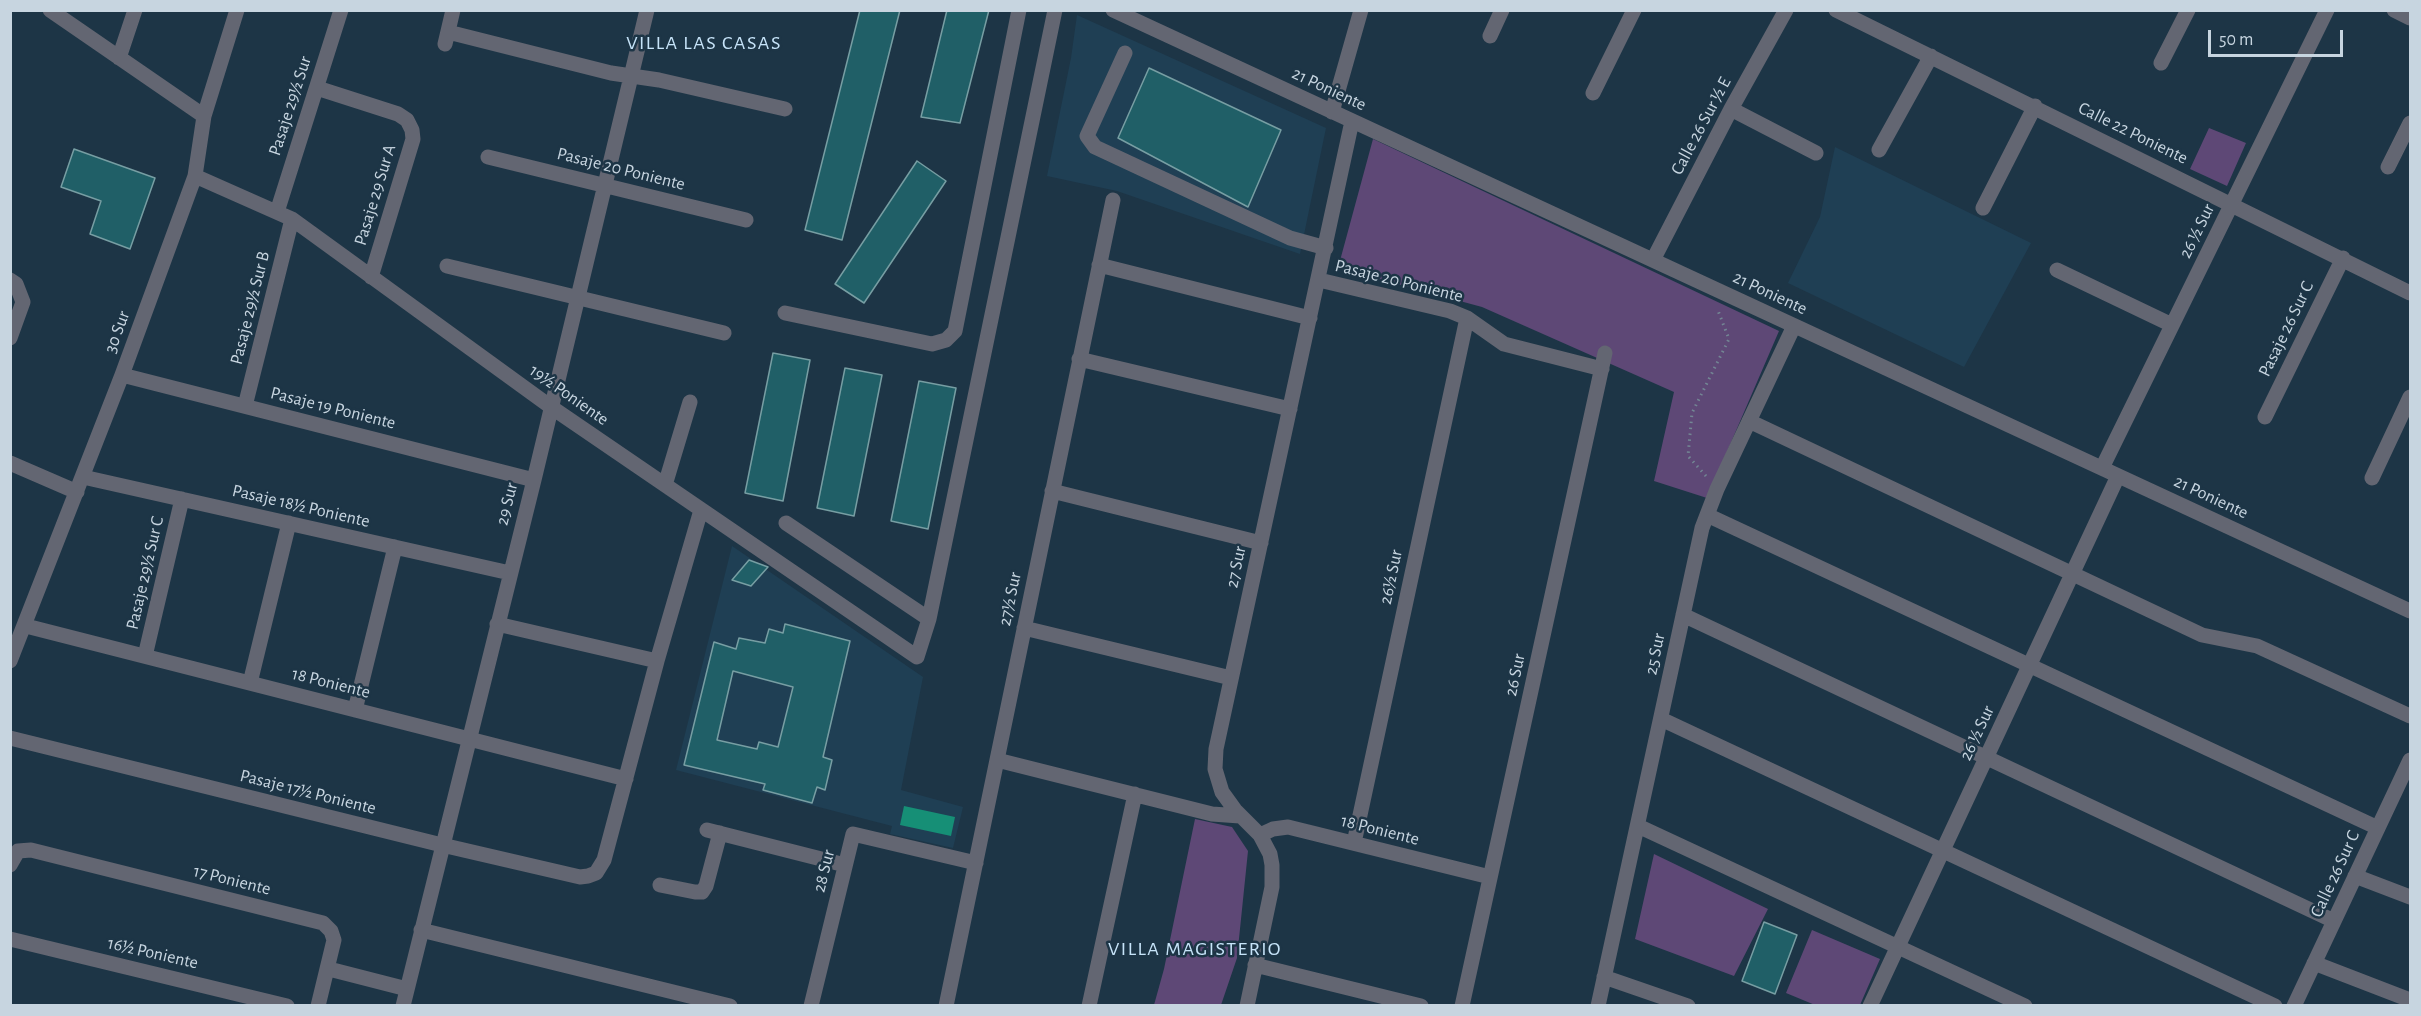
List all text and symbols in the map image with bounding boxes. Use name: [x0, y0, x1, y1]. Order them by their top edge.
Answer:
scale bar: [2211, 18, 2346, 56]
district label: VILLA LAS CASAS: [626, 31, 782, 55]
text: 50 m: [2219, 31, 2253, 49]
street label: Pasaje 29½ Sur: [264, 53, 316, 159]
street label: 21 Poniente: [1288, 62, 1370, 116]
street label: Calle 26 Sur ½ E: [1666, 73, 1736, 179]
street label: Calle 22 Poniente: [2075, 97, 2191, 169]
street label: Pasaje 29 Sur A: [349, 142, 401, 248]
street label: Pasaje 20 Poniente: [555, 143, 687, 195]
street label: 26 ½ Sur: [2175, 200, 2219, 262]
street label: Pasaje 29½ Sur B: [225, 249, 275, 367]
street label: Pasaje 20 Poniente: [1333, 255, 1465, 307]
street label: 21 Poniente: [1729, 266, 1811, 320]
street label: Pasaje 26 Sur C: [2254, 278, 2318, 380]
street label: 30 Sur: [99, 308, 135, 356]
street label: 19½ Poniente: [525, 360, 613, 430]
street label: Pasaje 19 Poniente: [268, 382, 398, 434]
street label: 21 Poniente: [2170, 470, 2252, 524]
street label: Pasaje 18½ Poniente: [230, 480, 372, 532]
street label: 29 Sur: [491, 481, 523, 527]
street label: Pasaje 29½ Sur C: [121, 514, 169, 632]
street label: 27 Sur: [1221, 544, 1251, 590]
street label: 26½ Sur: [1375, 548, 1407, 606]
street label: 27½ Sur: [994, 570, 1026, 628]
street label: 25 Sur: [1640, 631, 1670, 677]
street label: 26 Sur: [1500, 652, 1530, 698]
street label: 18 Poniente: [290, 663, 372, 703]
street label: 26 ½ Sur: [1955, 702, 1999, 764]
street label: Pasaje 17½ Poniente: [238, 765, 378, 819]
street label: 18 Poniente: [1339, 810, 1421, 850]
street label: Calle 26 Sur C: [2306, 827, 2364, 921]
street label: 28 Sur: [808, 848, 840, 894]
street label: 17 Poniente: [191, 860, 273, 900]
street label: 16½ Poniente: [106, 932, 200, 974]
district label: VILLA MAGISTERIO: [1108, 937, 1282, 961]

